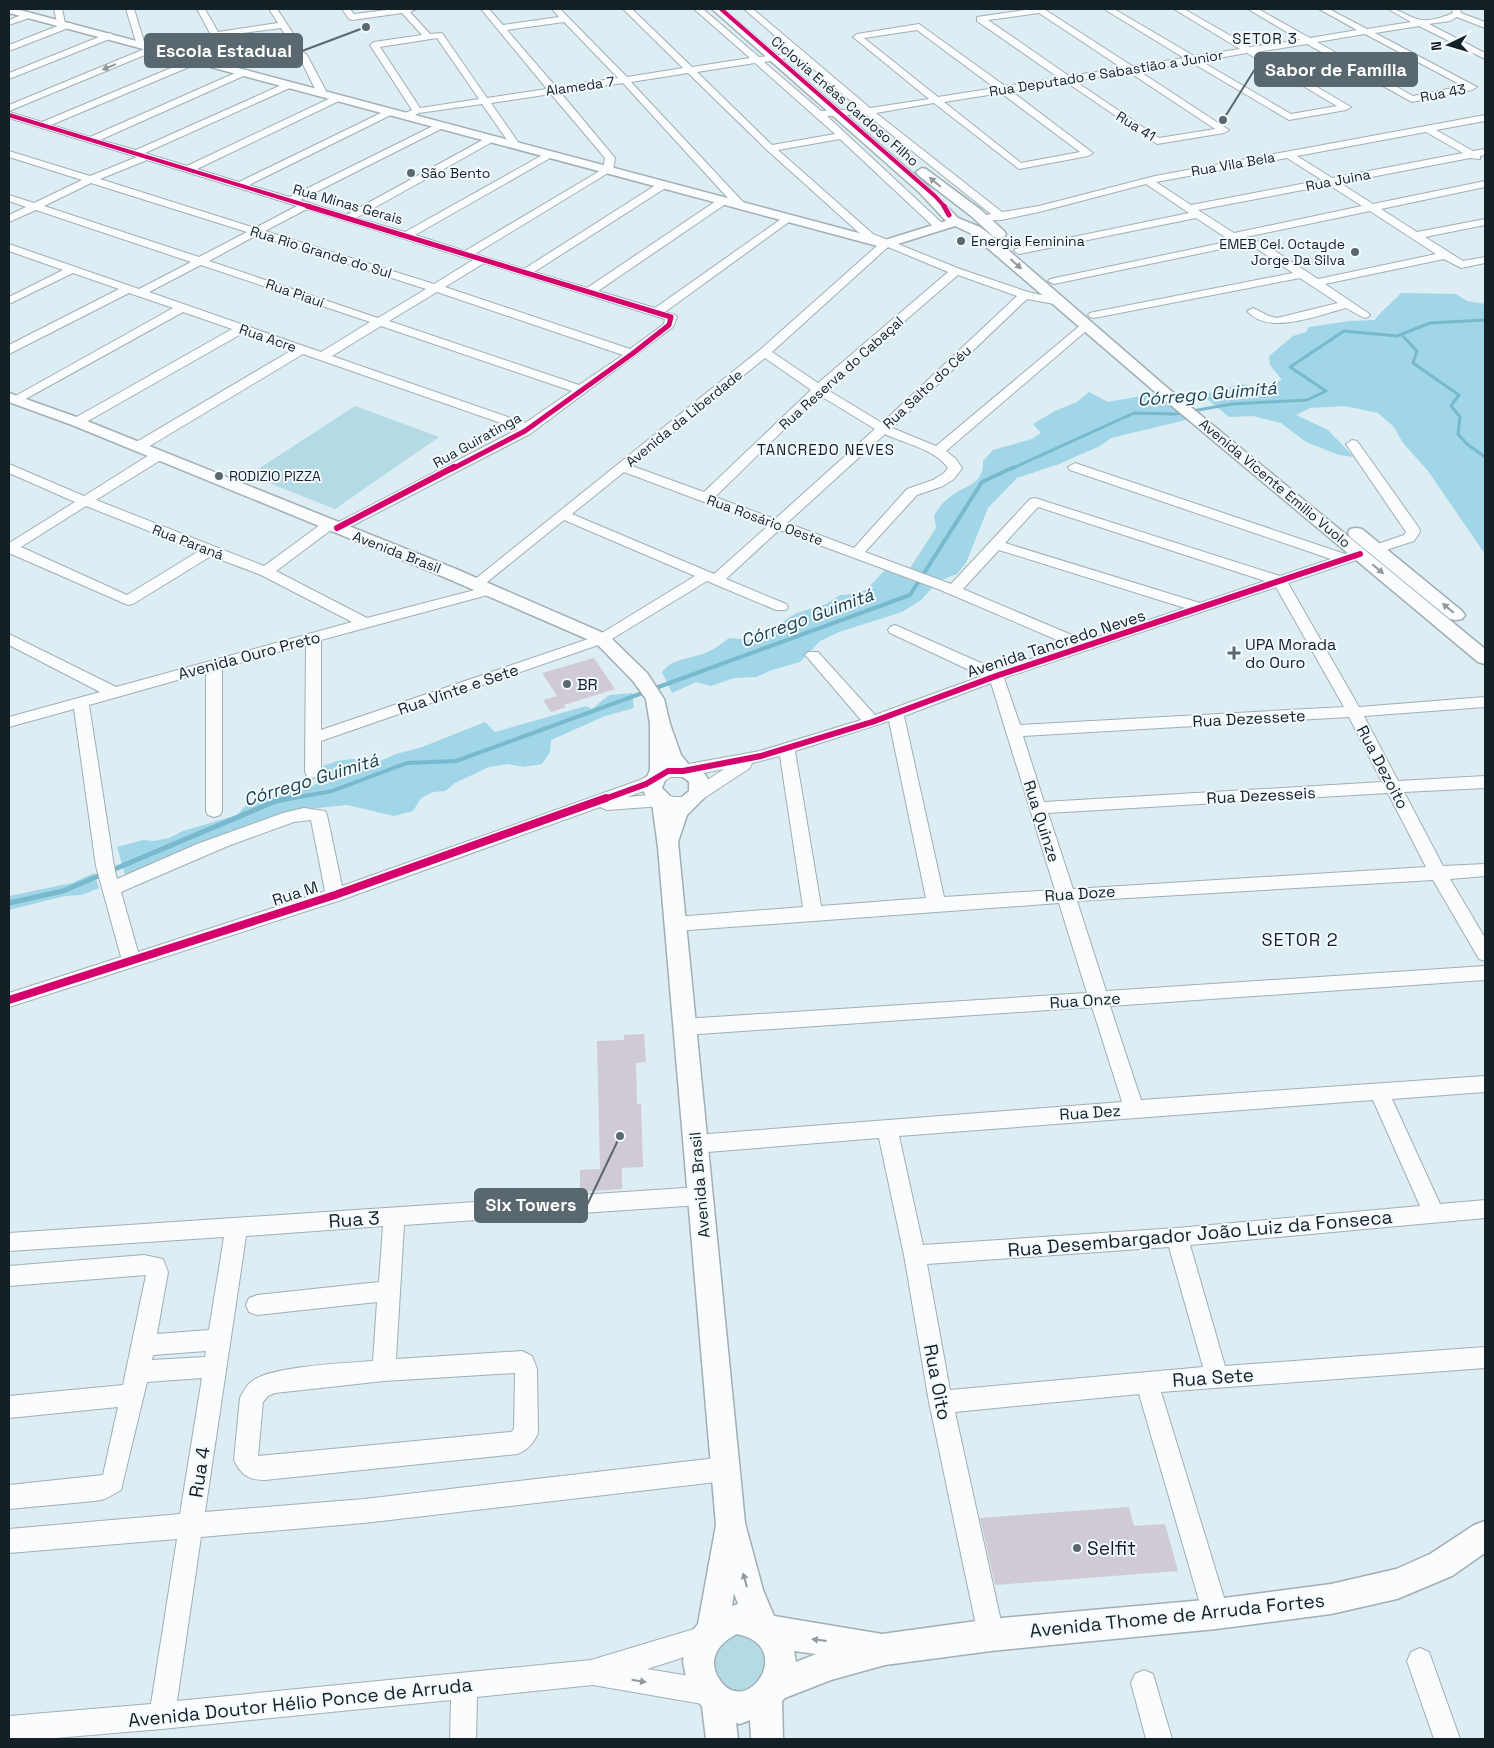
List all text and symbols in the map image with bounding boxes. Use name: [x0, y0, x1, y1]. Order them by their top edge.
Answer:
north arrow: [1424, 20, 1474, 70]
district label: SETOR 3: [1232, 29, 1298, 48]
street label: Ciclovia Enéas Cardoso Filho: [767, 32, 923, 170]
callout: Escola Estadual: [145, 34, 302, 67]
text: Escola Estadual: [156, 39, 292, 62]
text: N: [1427, 41, 1445, 52]
street label: Rua Deputado e Sabastião a Junior: [988, 46, 1224, 100]
callout: Sabor de Família: [1255, 53, 1417, 86]
text: Sabor de Família: [1265, 58, 1408, 81]
one-way arrow: [102, 63, 116, 71]
street label: Alameda 7: [544, 72, 616, 100]
street label: Rua 43: [1419, 80, 1467, 106]
street label: Rua 41: [1113, 107, 1159, 145]
street label: Rua Vila Bela: [1190, 148, 1276, 180]
place label: São Bento: [421, 164, 490, 182]
street label: Rua Juina: [1304, 165, 1372, 195]
marker: São Bento: [405, 167, 417, 179]
one-way arrow: [928, 176, 941, 187]
street label: Rua Minas Gerais: [291, 180, 405, 228]
street label: Rua Rio Grande do Sul: [248, 222, 394, 282]
place label: Energia Feminina: [971, 232, 1085, 250]
marker: Energia Feminina: [955, 235, 967, 247]
place label: EMEB Cel. Octayde Jorge Da Silva: [1219, 235, 1345, 269]
marker: EMEB Cel. Octayde Jorge Da Silva: [1349, 246, 1361, 258]
one-way arrow: [1009, 258, 1022, 269]
street label: Rua Piauí: [263, 275, 327, 312]
street label: Rua Reserva do Cabaçal: [775, 312, 907, 434]
street label: Rua Acre: [237, 320, 299, 356]
street label: Rua Salto do Céu: [879, 341, 975, 433]
street label: Avenida da Liberdade: [622, 365, 746, 471]
water label: Córrego Guimitá: [1136, 376, 1278, 411]
street label: Rua Guiratinga: [430, 408, 524, 472]
street label: Avenida Vicente Emilio Vuolo: [1196, 414, 1354, 552]
district label: TANCREDO NEVES: [757, 440, 895, 459]
place label: RODIZIO PIZZA: [229, 467, 321, 485]
marker: RODIZIO PIZZA: [213, 470, 225, 482]
street label: Rua Rosário Oeste: [704, 491, 826, 549]
street label: Rua Paraná: [150, 520, 226, 564]
street label: Avenida Brasil: [350, 527, 444, 577]
one-way arrow: [1371, 564, 1384, 575]
water label: Córrego Guimitá: [737, 583, 877, 652]
one-way arrow: [1442, 603, 1454, 614]
street label: Avenida Tancredo Neves: [964, 605, 1148, 682]
street label: Avenida Ouro Preto: [176, 626, 323, 685]
place label: UPA Morada do Ouro: [1245, 634, 1336, 673]
marker: UPA Morada do Ouro: [1227, 646, 1241, 660]
street label: Rua Vinte e Sete: [395, 659, 521, 720]
place label: BR: [577, 674, 598, 695]
marker: BR: [561, 678, 573, 690]
street label: Rua Dezessete: [1192, 705, 1306, 732]
street label: Rua Dezoito: [1352, 722, 1413, 813]
water label: Córrego Guimitá: [241, 748, 382, 811]
street label: Rua Quinze: [1018, 778, 1065, 865]
street label: Rua Dezesseis: [1206, 782, 1316, 809]
street label: Rua M: [270, 876, 321, 911]
street label: Rua Doze: [1044, 881, 1116, 906]
district label: SETOR 2: [1261, 928, 1339, 951]
street label: Rua Onze: [1049, 988, 1121, 1013]
street label: Rua Dez: [1059, 1100, 1121, 1125]
street label: Avenida Brasil: [684, 1131, 715, 1239]
callout: Six Towers: [475, 1189, 587, 1222]
text: Six Towers: [485, 1193, 577, 1216]
street label: Rua Desembargador João Luiz da Fonseca: [1007, 1204, 1393, 1263]
street label: Rua 3: [328, 1205, 380, 1234]
street label: Rua Oito: [918, 1342, 957, 1422]
street label: Rua Sete: [1171, 1362, 1255, 1393]
street label: Rua 4: [183, 1445, 216, 1499]
place label: Selfit: [1087, 1536, 1136, 1561]
marker: Selfit: [1071, 1542, 1083, 1554]
one-way arrow: [741, 1572, 749, 1587]
street label: Avenida Thome de Arruda Fortes: [1028, 1588, 1326, 1643]
one-way arrow: [811, 1636, 827, 1644]
street label: Avenida Doutor Hélio Ponce de Arruda: [127, 1672, 474, 1733]
one-way arrow: [632, 1677, 648, 1685]

